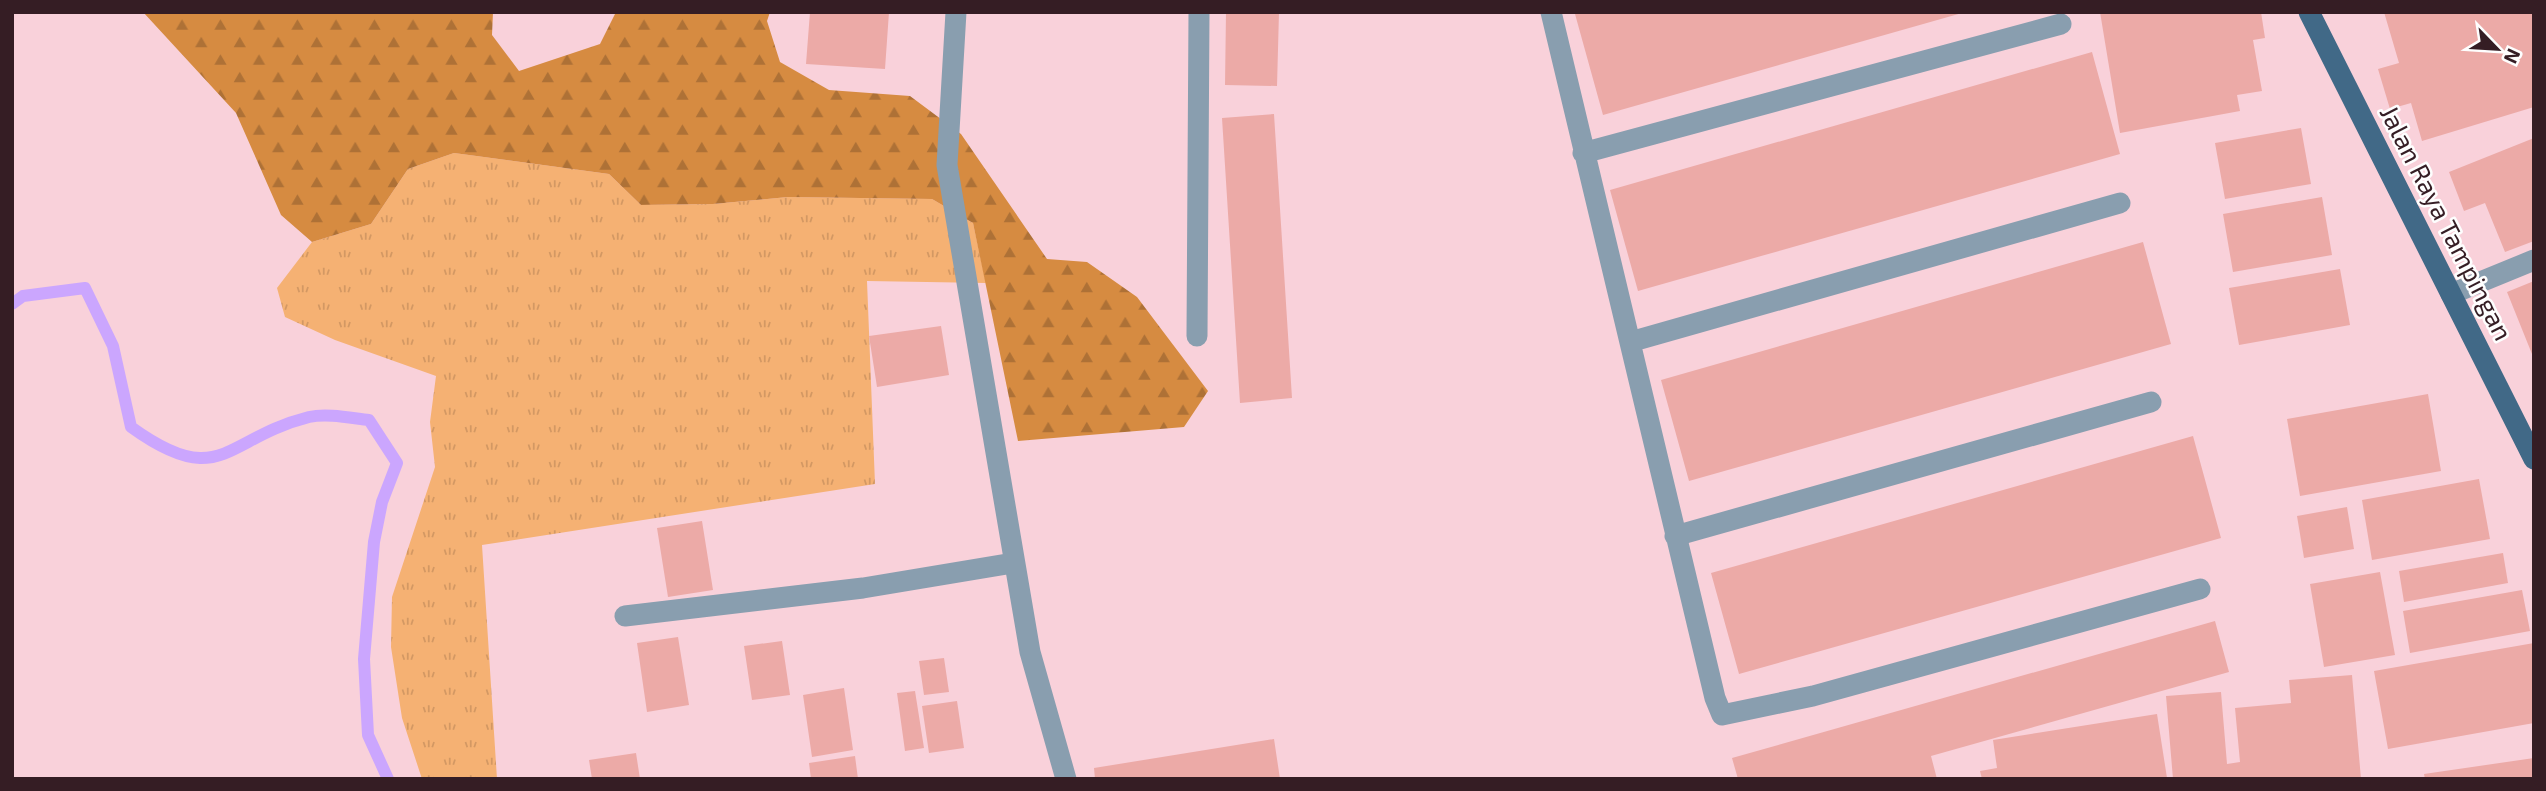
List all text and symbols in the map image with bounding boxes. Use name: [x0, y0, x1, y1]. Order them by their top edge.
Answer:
north arrow: [2462, 14, 2532, 84]
text: N: [2500, 45, 2526, 67]
street label: Jalan Raya Tampingan: [2375, 100, 2520, 345]

